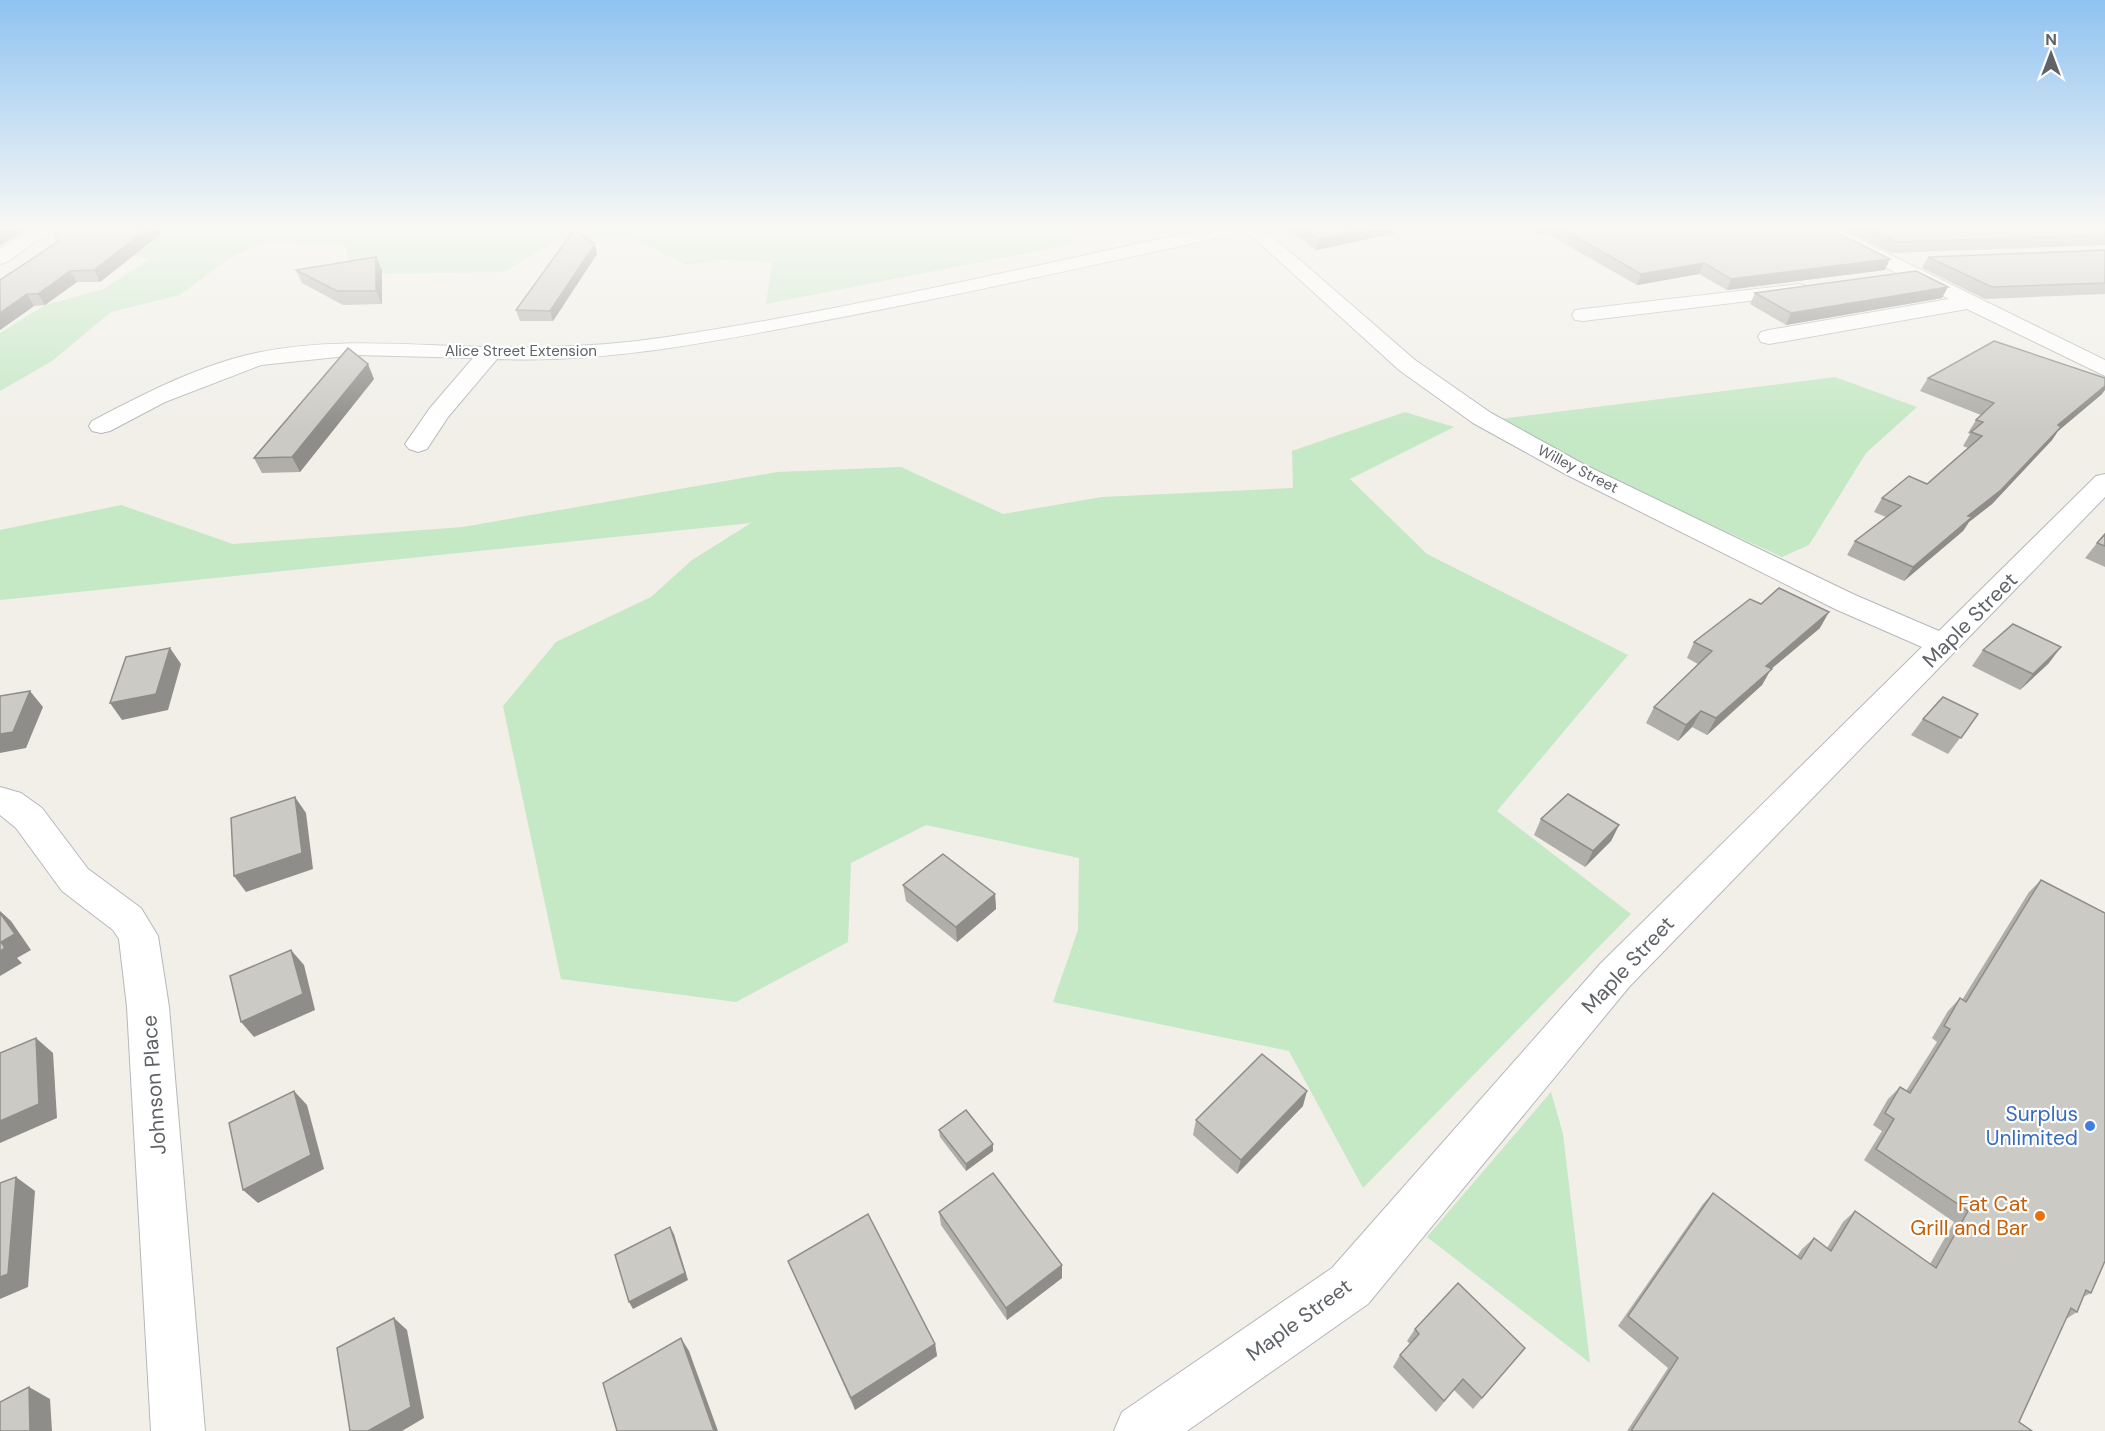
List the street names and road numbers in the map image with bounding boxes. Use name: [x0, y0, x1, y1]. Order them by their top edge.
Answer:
street label: Alice Street Extension: [445, 341, 597, 361]
street label: Willey Street: [1534, 440, 1622, 498]
street label: Maple Street: [1916, 566, 2024, 674]
street label: Maple Street: [1575, 910, 1681, 1020]
street label: Johnson Place: [135, 1014, 173, 1156]
street label: Maple Street: [1241, 1272, 1357, 1368]

